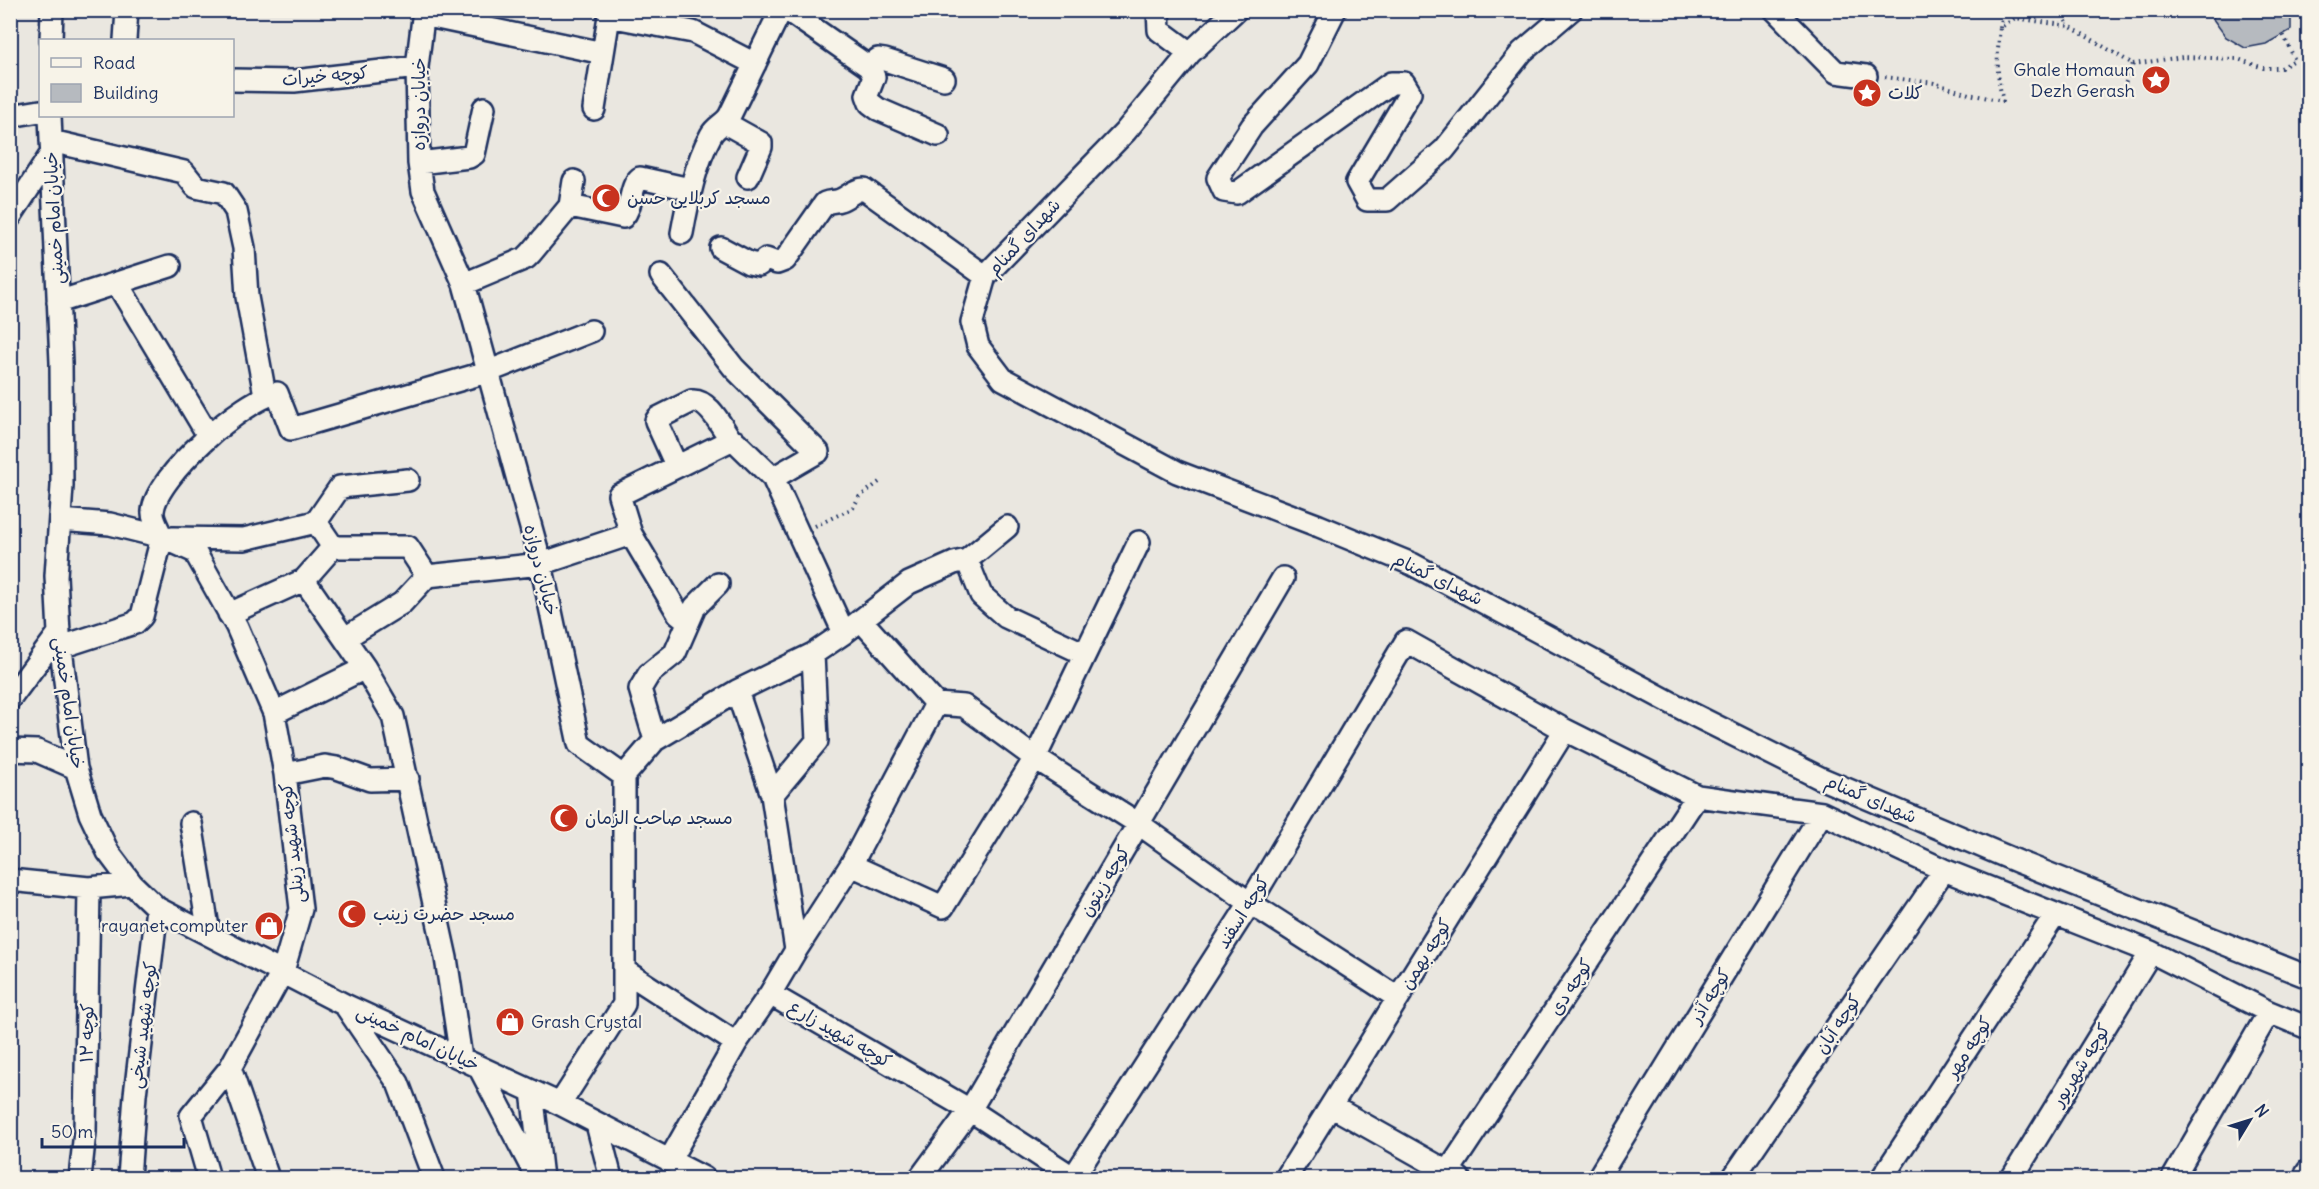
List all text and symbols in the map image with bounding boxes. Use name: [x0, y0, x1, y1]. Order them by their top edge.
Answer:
legend: [39, 39, 234, 117]
text: Road: [93, 51, 136, 74]
street label: خیابان دروازه: [407, 57, 430, 151]
place label: Ghale Homaun Dezh Gerash: [2013, 58, 2135, 102]
street label: کوچه خیرات: [281, 60, 369, 92]
place icon: Ghale Homaun Dezh Gerash: [2140, 64, 2172, 96]
place icon: کلات: [1851, 77, 1883, 109]
text: Building: [93, 81, 158, 104]
place label: کلات: [1888, 81, 1923, 104]
street label: خیابان امام خمینی: [39, 151, 71, 285]
mosque icon: مسجد کربلایی حسن: [590, 182, 622, 214]
place label: مسجد کربلایی حسن: [627, 186, 771, 209]
street label: شهدای گمنام: [982, 193, 1067, 282]
street label: خیابان دروازه: [519, 522, 564, 618]
street label: شهدای گمنام: [1388, 547, 1487, 613]
street label: خیابان امام خمینی: [46, 635, 90, 771]
street label: شهدای گمنام: [1821, 769, 1920, 831]
street label: کوچه شهید زینلی: [274, 781, 310, 904]
mosque icon: مسجد صاحب الزمان: [548, 802, 580, 834]
place label: مسجد صاحب الزمان: [585, 806, 733, 829]
street label: کوچه زیتون: [1074, 841, 1136, 921]
street label: کوچه اسفند: [1211, 871, 1275, 953]
mosque icon: مسجد حضرت زینب: [336, 898, 368, 930]
place label: مسجد حضرت زینب: [373, 902, 515, 925]
shop icon: rayanet computer: [253, 910, 285, 942]
place label: rayanet computer: [101, 914, 249, 937]
street label: کوچه بهمن: [1395, 914, 1457, 994]
street label: کوچه دی: [1544, 954, 1598, 1020]
street label: کوچه شهید شیخی: [123, 960, 163, 1090]
street label: کوچه آذر: [1683, 964, 1736, 1030]
street label: کوچه آبان: [1809, 989, 1867, 1059]
street label: کوچه شهید زارع: [784, 995, 896, 1073]
street label: خیابان امام خمینی: [352, 999, 483, 1079]
street label: کوچه ۱۲: [74, 1003, 100, 1063]
shop icon: Grash Crystal: [494, 1006, 526, 1038]
place label: Grash Crystal: [531, 1010, 642, 1033]
street label: کوچه مهر: [1939, 1012, 1998, 1084]
street label: کوچه شهریور: [2045, 1019, 2116, 1113]
north arrow: [2220, 1090, 2280, 1150]
text: N: [2251, 1100, 2273, 1121]
scale bar: [42, 1111, 184, 1149]
text: 50 m: [51, 1120, 93, 1143]

